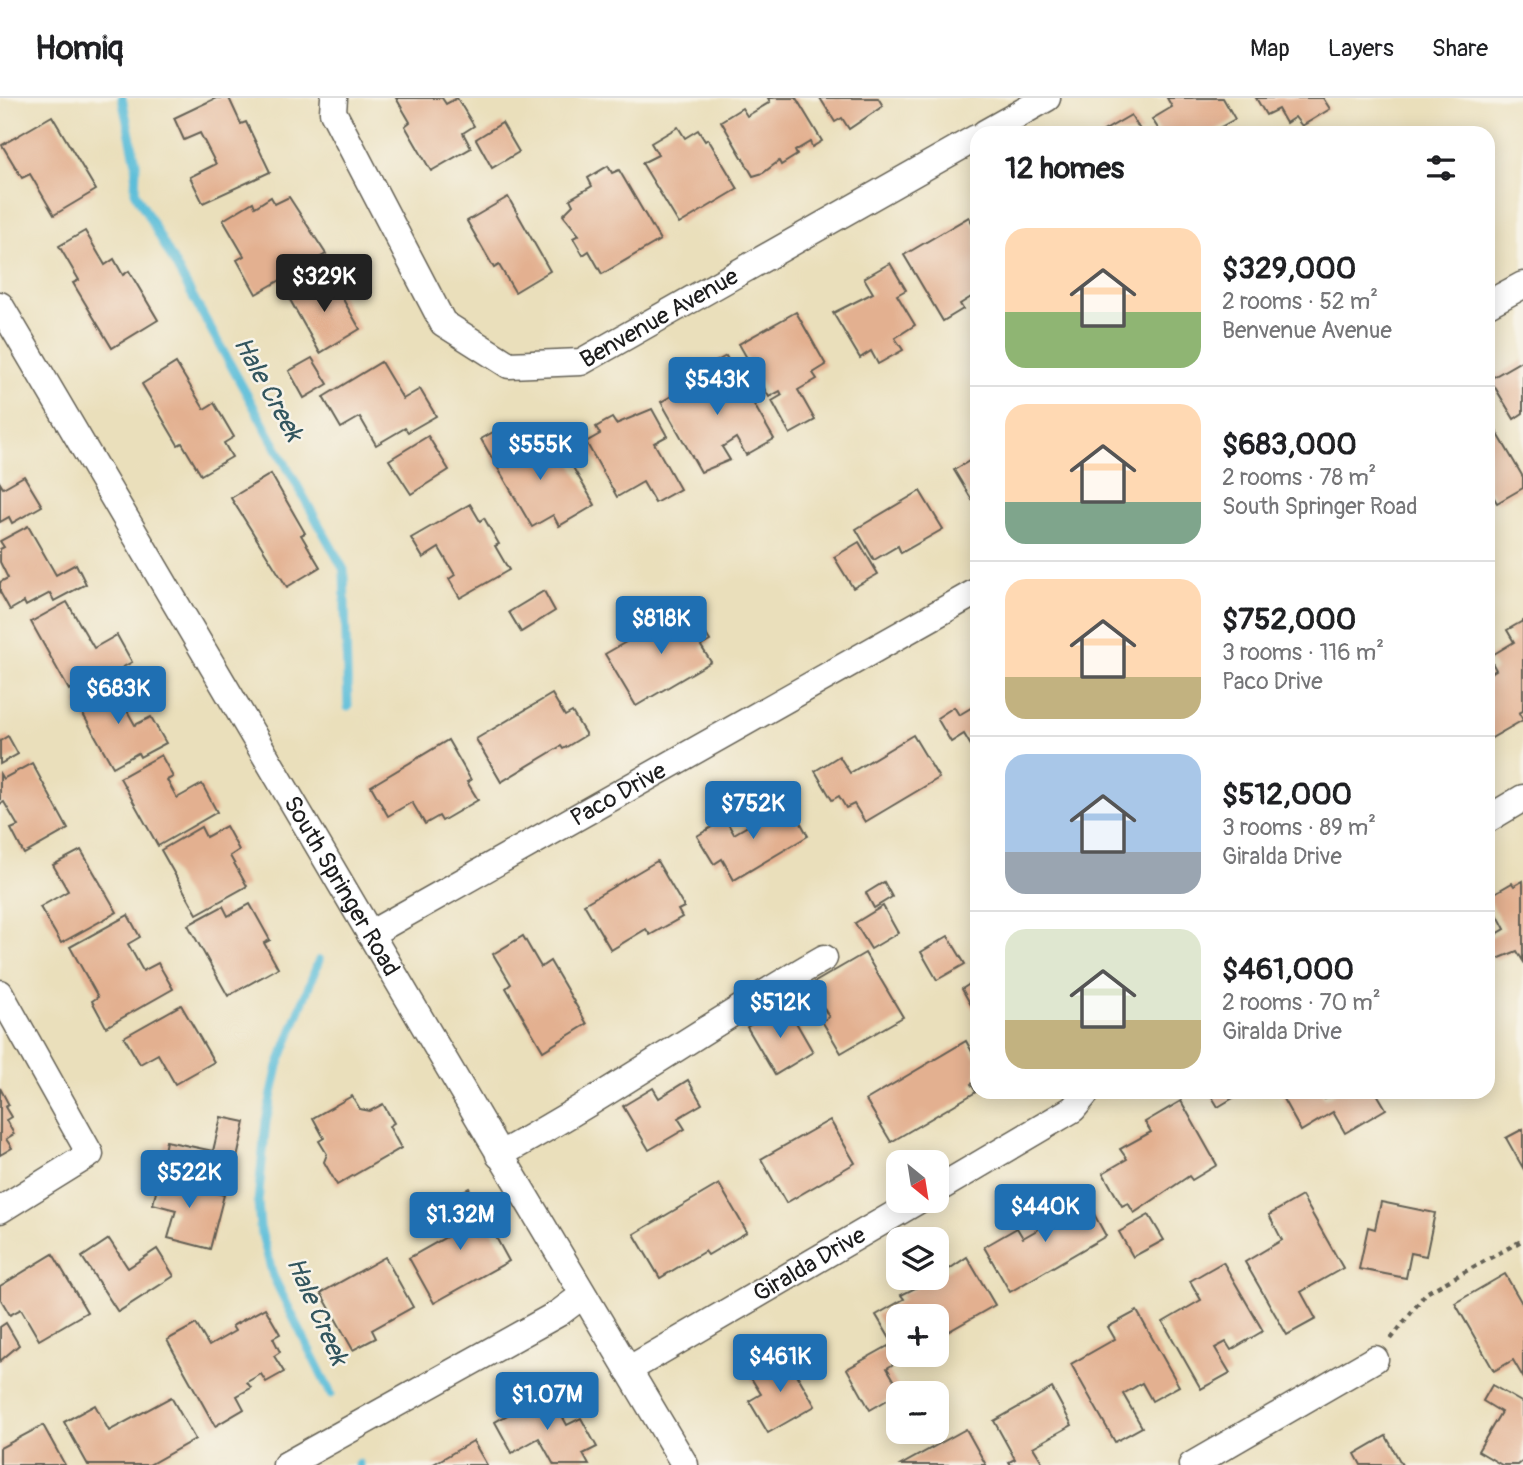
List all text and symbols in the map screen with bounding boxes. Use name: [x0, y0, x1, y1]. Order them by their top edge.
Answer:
text: Homiq: [35, 28, 123, 69]
text: Map: [1250, 34, 1290, 63]
text: Layers: [1328, 34, 1394, 63]
text: Share: [1432, 34, 1488, 63]
icon: filters: [1422, 149, 1460, 187]
text: 12 homes: [1005, 150, 1124, 187]
text: $329,000: [1222, 250, 1356, 287]
pin: $329K: [275, 254, 373, 314]
icon: home: [1061, 256, 1145, 340]
street label: Benvenue Avenue: [575, 261, 743, 374]
text: $329K: [292, 262, 356, 291]
text: 2 rooms · 52 m²: [1222, 287, 1378, 316]
text: Benvenue Avenue: [1222, 316, 1392, 345]
water label: Hale Creek: [226, 331, 311, 449]
pin: $543K: [668, 358, 766, 417]
text: $543K: [685, 365, 749, 394]
pin: $555K: [491, 422, 589, 482]
text: $683,000: [1222, 426, 1357, 463]
text: $555K: [508, 430, 572, 459]
icon: home: [1061, 432, 1145, 516]
text: 2 rooms · 78 m²: [1222, 463, 1376, 492]
text: South Springer Road: [1222, 492, 1417, 521]
pin: $818K: [612, 596, 710, 656]
text: $752,000: [1222, 601, 1356, 638]
text: $818K: [632, 604, 690, 633]
icon: home: [1061, 607, 1145, 691]
text: 3 rooms · 116 m²: [1222, 638, 1384, 667]
pin: $683K: [69, 666, 167, 726]
text: Paco Drive: [1222, 667, 1323, 696]
text: $683K: [86, 674, 150, 703]
street label: Paco Drive: [565, 755, 671, 832]
text: $512,000: [1222, 776, 1352, 813]
pin: $752K: [704, 782, 802, 841]
icon: home: [1061, 782, 1145, 866]
text: $752K: [721, 789, 785, 818]
street label: South Springer Road: [278, 791, 406, 981]
text: 3 rooms · 89 m²: [1222, 813, 1376, 842]
text: Giralda Drive: [1222, 842, 1342, 871]
text: $461,000: [1222, 951, 1354, 988]
icon: home: [1061, 957, 1145, 1041]
pin: $512K: [731, 981, 829, 1040]
text: $512K: [750, 988, 810, 1017]
text: 2 rooms · 70 m²: [1222, 988, 1381, 1017]
text: Giralda Drive: [1222, 1017, 1342, 1046]
pin: $522K: [140, 1150, 238, 1210]
north arrow: [886, 1150, 948, 1213]
map controls: [886, 1150, 949, 1444]
text: $522K: [157, 1158, 221, 1187]
pin: $440K: [996, 1184, 1094, 1244]
pin: $1.32M: [403, 1192, 517, 1252]
text: $440K: [1011, 1192, 1079, 1221]
text: $1.32M: [426, 1200, 494, 1229]
street label: Giralda Drive: [748, 1220, 871, 1308]
button: layers: [886, 1227, 949, 1290]
water label: Hale Creek: [279, 1252, 356, 1372]
button: +: [886, 1304, 949, 1367]
pin: $461K: [731, 1334, 829, 1394]
text: $461K: [749, 1342, 811, 1371]
pin: $1.07M: [490, 1372, 604, 1432]
text: $1.07M: [512, 1380, 582, 1409]
button: −: [886, 1381, 949, 1444]

